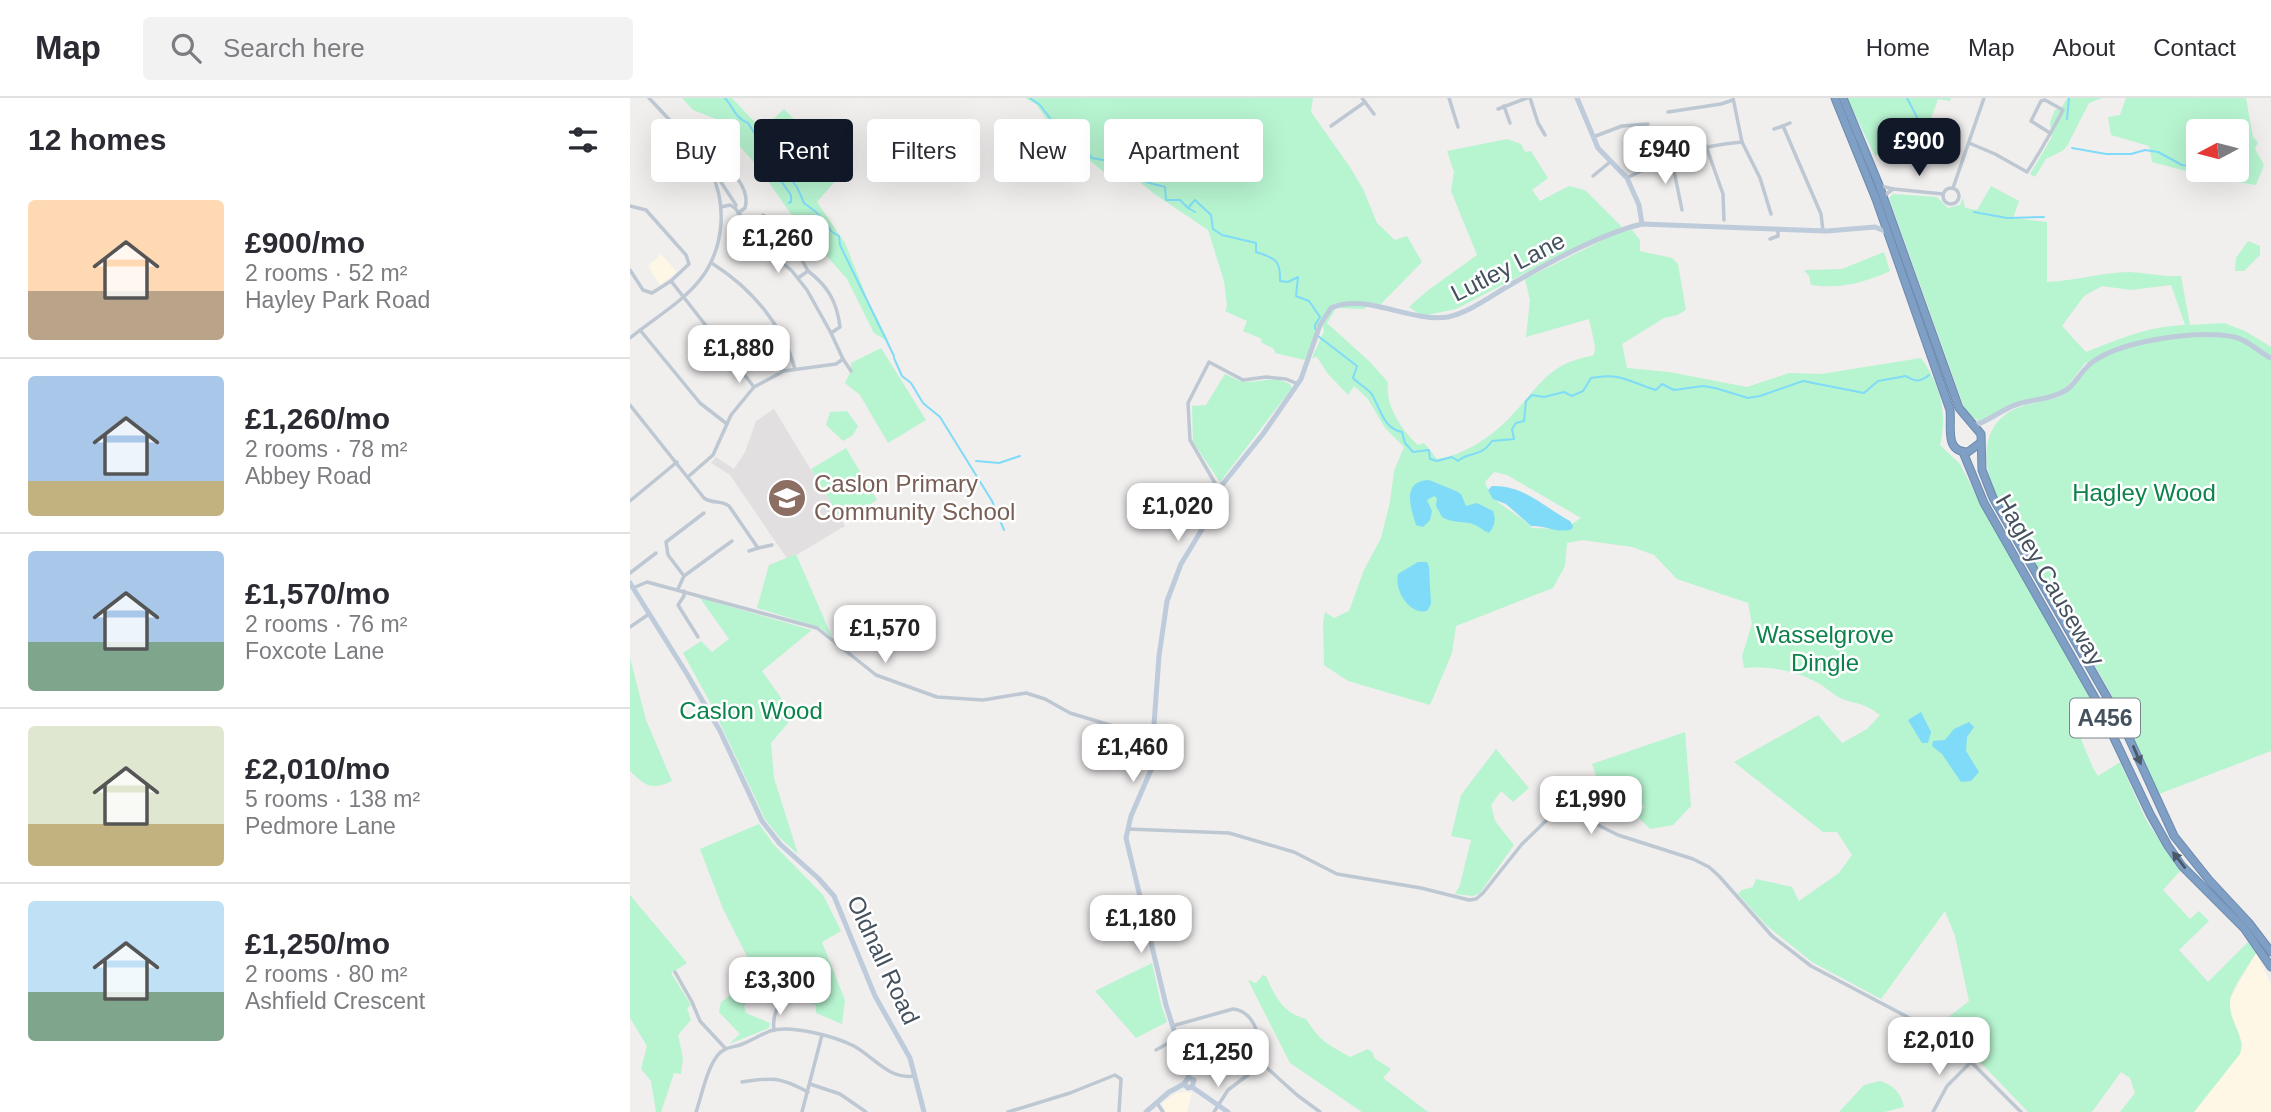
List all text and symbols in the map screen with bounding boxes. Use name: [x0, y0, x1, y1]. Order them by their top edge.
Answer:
search box: [143, 17, 633, 80]
text: Map: [35, 29, 101, 66]
icon: search: [167, 29, 205, 67]
text: Search here: [223, 33, 365, 63]
text: Home: [1866, 34, 1930, 61]
text: Map: [1968, 34, 2015, 61]
text: About: [2053, 34, 2115, 61]
text: Contact: [2153, 34, 2236, 61]
pin: £900: [1878, 118, 1960, 178]
chip: Buy: [651, 119, 740, 182]
chip: Rent: [754, 119, 853, 182]
chip: Filters: [867, 119, 980, 182]
chip: New: [994, 119, 1090, 182]
chip: Apartment: [1104, 119, 1263, 182]
north arrow: [2186, 119, 2249, 182]
map controls: [2186, 119, 2249, 182]
icon: filters: [564, 121, 602, 159]
text: 12 homes: [28, 123, 166, 156]
pin: £940: [1624, 126, 1706, 186]
text: £900: [1893, 128, 1945, 154]
text: £940: [1639, 136, 1691, 162]
pin: £1,260: [721, 216, 835, 275]
text: £1,260: [743, 225, 813, 251]
text: £900/mo: [245, 226, 365, 259]
street label: Lutley Lane: [1446, 226, 1569, 307]
icon: home: [84, 228, 168, 312]
text: 2 rooms · 52 m²: [245, 260, 407, 286]
text: Hayley Park Road: [245, 287, 430, 313]
pin: £1,880: [682, 326, 796, 385]
text: £1,880: [704, 335, 774, 361]
text: £1,260/mo: [245, 402, 390, 435]
icon: home: [84, 404, 168, 488]
text: 2 rooms · 78 m²: [245, 436, 407, 462]
text: Abbey Road: [245, 463, 372, 489]
place label: Caslon Primary Community School: [814, 470, 1015, 525]
school or university icon: Caslon Primary Community School: [766, 477, 808, 519]
park label: Hagley Wood: [2072, 479, 2216, 506]
pin: £1,020: [1121, 484, 1235, 543]
street label: Hagley Causeway: [1990, 489, 2110, 670]
text: £1,020: [1143, 493, 1213, 519]
text: £1,570/mo: [245, 577, 390, 610]
icon: home: [84, 579, 168, 663]
pin: £1,570: [828, 606, 942, 665]
text: 2 rooms · 76 m²: [245, 611, 407, 637]
text: £1,570: [850, 615, 920, 641]
park label: Wasselgrove Dingle: [1756, 621, 1894, 676]
text: Foxcote Lane: [245, 638, 384, 664]
park label: Caslon Wood: [679, 697, 823, 724]
road number: A456: [2070, 698, 2140, 738]
pin: £1,460: [1076, 724, 1190, 784]
text: £1,460: [1098, 734, 1168, 760]
one-way arrow: [2131, 745, 2143, 765]
text: £2,010/mo: [245, 752, 390, 785]
icon: home: [84, 754, 168, 838]
pin: £1,990: [1534, 776, 1648, 836]
text: 5 rooms · 138 m²: [245, 786, 420, 812]
text: £1,990: [1556, 786, 1626, 812]
text: Pedmore Lane: [245, 813, 396, 839]
one-way arrow: [2171, 851, 2186, 869]
street label: Oldnall Road: [842, 891, 925, 1028]
pin: £1,180: [1084, 896, 1198, 955]
text: £1,180: [1106, 905, 1176, 931]
text: £1,250/mo: [245, 927, 390, 960]
icon: home: [84, 929, 168, 1013]
pin: £3,300: [723, 958, 837, 1017]
text: 2 rooms · 80 m²: [245, 961, 407, 987]
text: £3,300: [745, 967, 815, 993]
text: Ashfield Crescent: [245, 988, 425, 1014]
pin: £2,010: [1882, 1018, 1996, 1077]
text: £2,010: [1904, 1027, 1974, 1053]
pin: £1,250: [1161, 1030, 1275, 1089]
text: £1,250: [1183, 1039, 1253, 1065]

